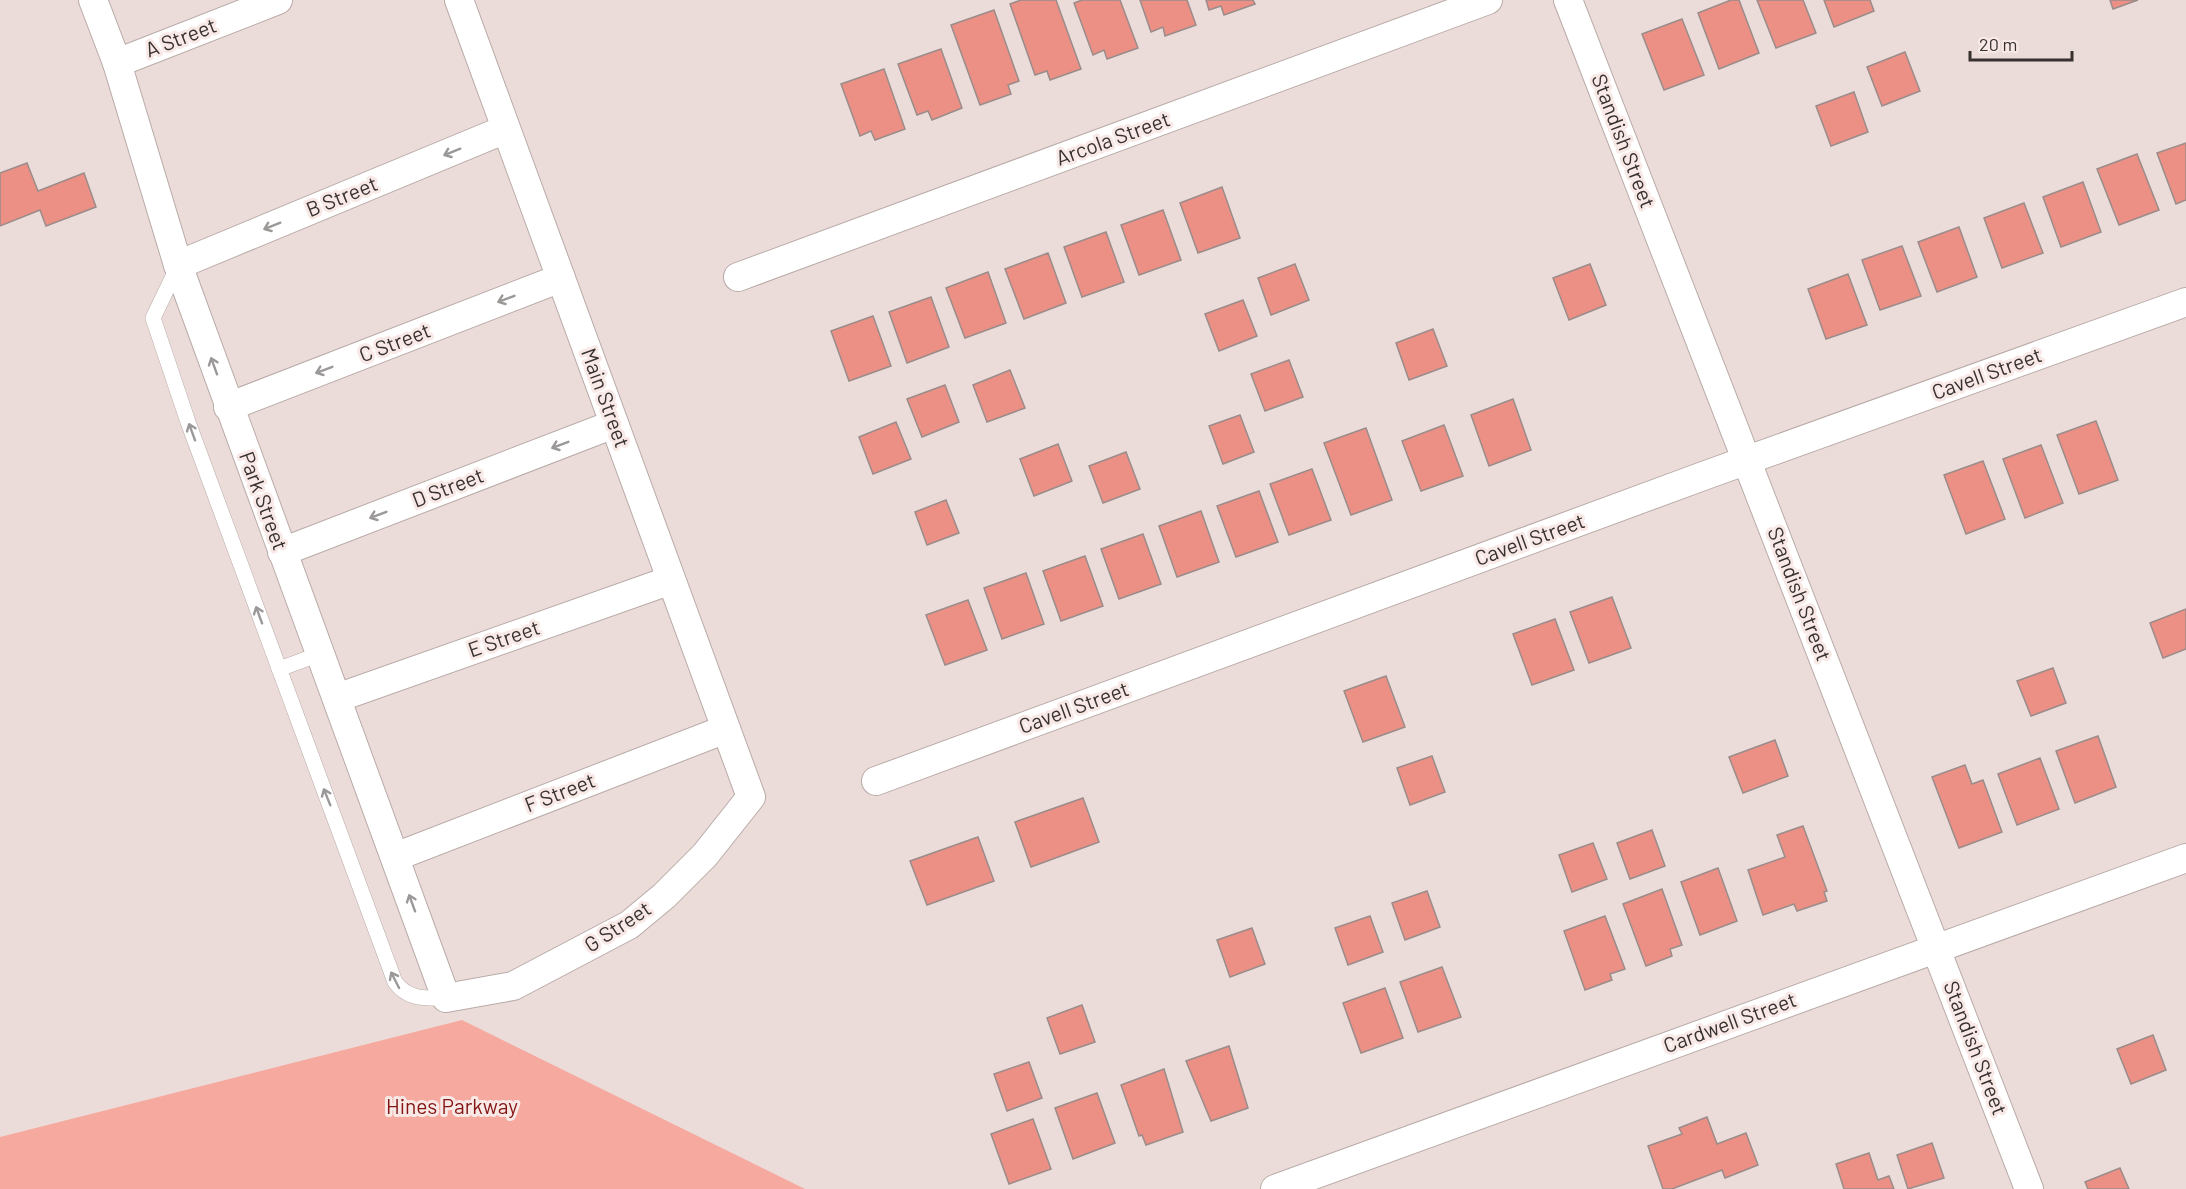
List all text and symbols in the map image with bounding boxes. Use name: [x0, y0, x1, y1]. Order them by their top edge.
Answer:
street label: A Street: [141, 12, 220, 62]
scale bar: [1970, 24, 2072, 62]
text: 20 m: [1979, 33, 2017, 55]
street label: Standish Street: [1587, 70, 1661, 211]
street label: Arcola Street: [1052, 105, 1173, 170]
one-way arrow: [444, 147, 462, 158]
street label: B Street: [302, 170, 381, 221]
one-way arrow: [263, 221, 282, 232]
one-way arrow: [497, 295, 516, 306]
street label: C Street: [355, 317, 434, 367]
street label: Cavell Street: [1928, 341, 2045, 404]
street label: Main Street: [577, 344, 636, 451]
one-way arrow: [207, 357, 218, 375]
one-way arrow: [316, 365, 334, 376]
one-way arrow: [185, 423, 196, 441]
one-way arrow: [551, 441, 569, 452]
street label: Park Street: [235, 448, 294, 553]
street label: D Street: [408, 462, 487, 512]
street label: Cavell Street: [1471, 507, 1588, 570]
one-way arrow: [369, 510, 387, 521]
street label: Standish Street: [1763, 523, 1837, 664]
one-way arrow: [252, 606, 263, 625]
street label: E Street: [464, 614, 543, 661]
street label: Cavell Street: [1015, 675, 1132, 738]
street label: F Street: [521, 767, 598, 816]
one-way arrow: [321, 788, 332, 807]
one-way arrow: [405, 894, 416, 913]
street label: G Street: [579, 895, 655, 956]
one-way arrow: [389, 971, 401, 989]
street label: Standish Street: [1939, 977, 2013, 1118]
street label: Cardwell Street: [1660, 986, 1799, 1057]
park label: Hines Parkway: [386, 1093, 518, 1118]

